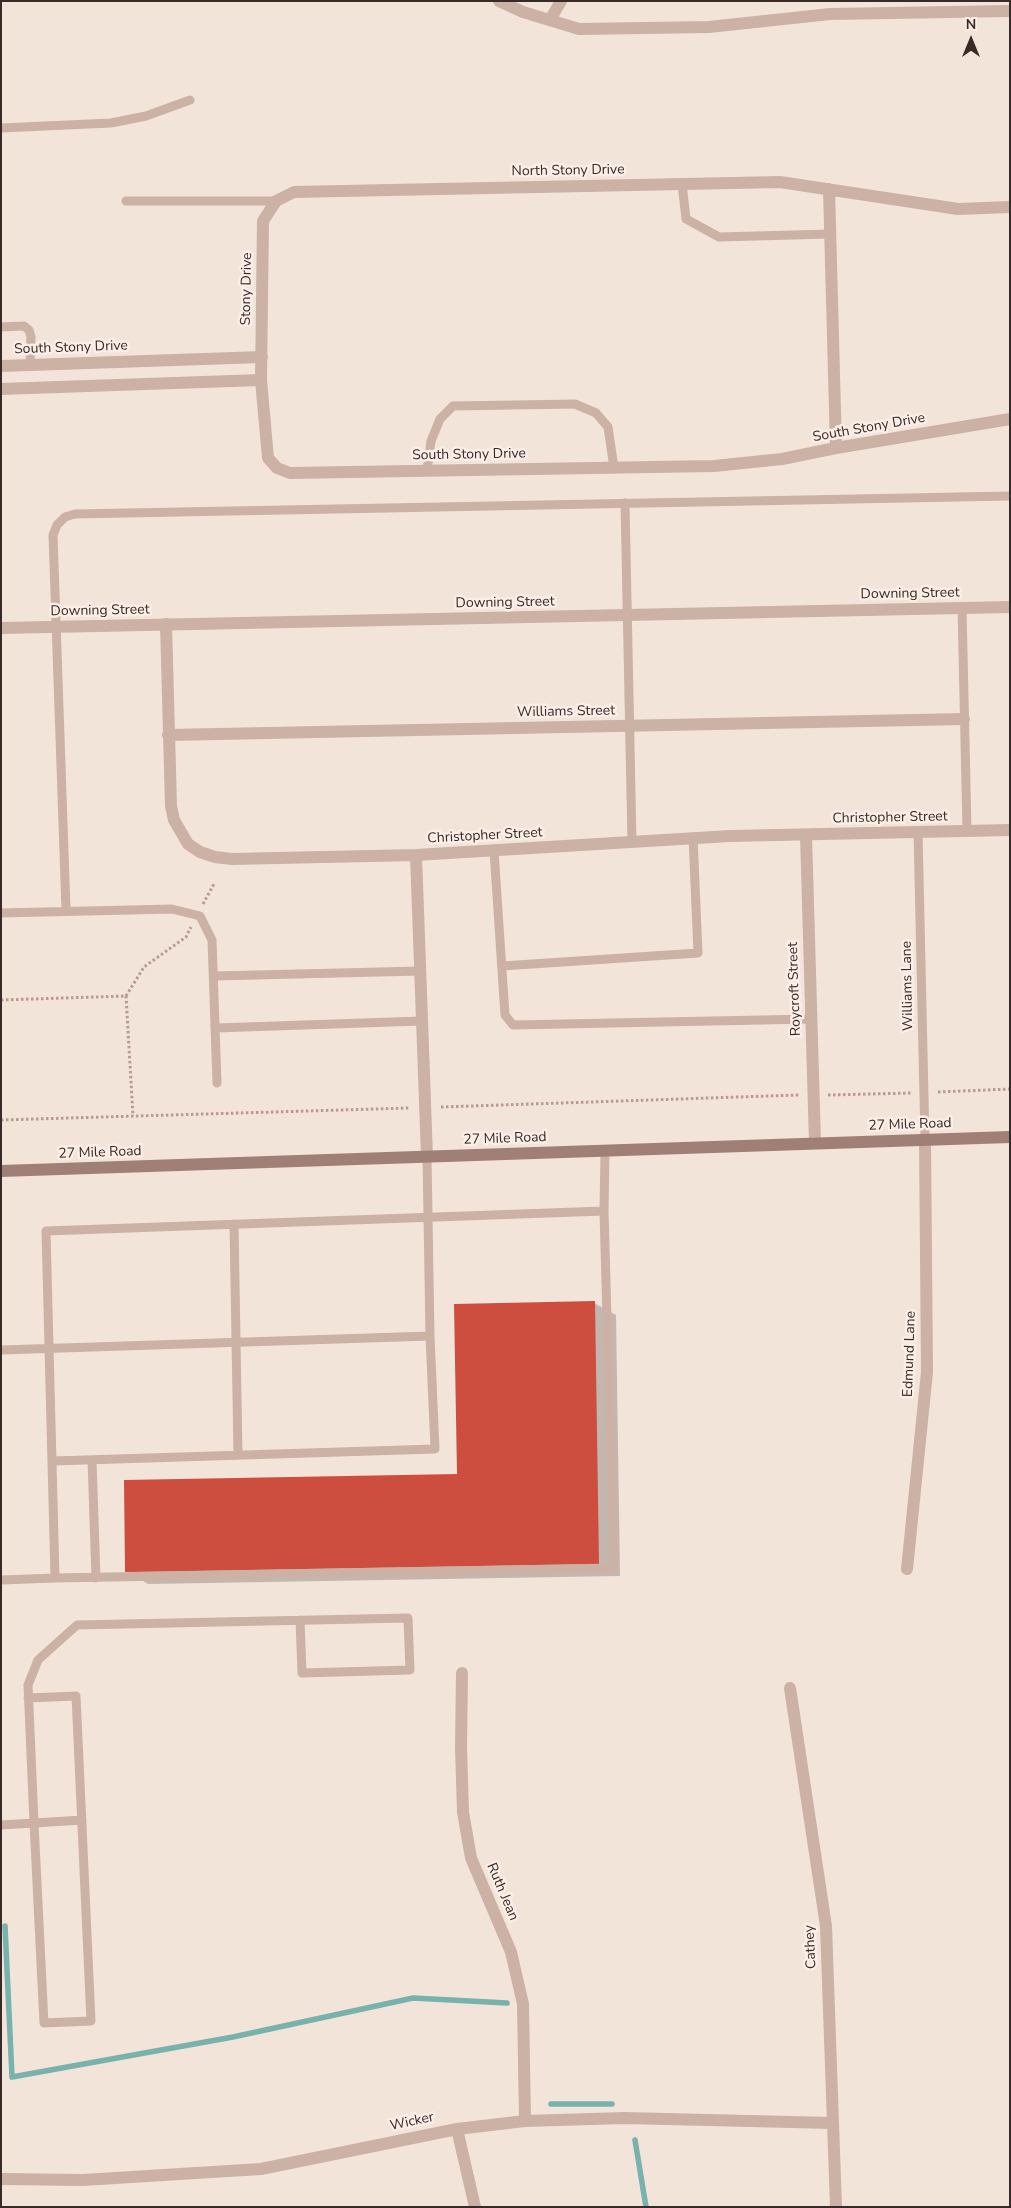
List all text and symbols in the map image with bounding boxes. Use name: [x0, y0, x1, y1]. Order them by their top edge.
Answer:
north arrow: [946, 15, 996, 65]
text: N: [966, 15, 976, 34]
street label: North Stony Drive: [511, 162, 625, 180]
street label: Stony Drive: [238, 252, 256, 326]
street label: South Stony Drive: [14, 338, 128, 358]
street label: South Stony Drive: [812, 410, 926, 446]
street label: South Stony Drive: [412, 446, 526, 464]
street label: Downing Street: [860, 585, 960, 603]
street label: Downing Street: [455, 594, 555, 612]
street label: Downing Street: [50, 602, 150, 620]
street label: Williams Street: [517, 703, 615, 721]
street label: Christopher Street: [832, 809, 948, 827]
street label: Christopher Street: [427, 825, 543, 847]
street label: Williams Lane: [899, 941, 917, 1031]
street label: Roycroft Street: [785, 942, 805, 1036]
street label: 27 Mile Road: [868, 1115, 952, 1135]
street label: 27 Mile Road: [463, 1129, 547, 1149]
street label: 27 Mile Road: [58, 1143, 142, 1163]
street label: Edmund Lane: [900, 1311, 920, 1397]
street label: Ruth Jean: [482, 1861, 522, 1923]
street label: Cathey: [801, 1925, 821, 1969]
street label: Wicker: [389, 2109, 435, 2135]

